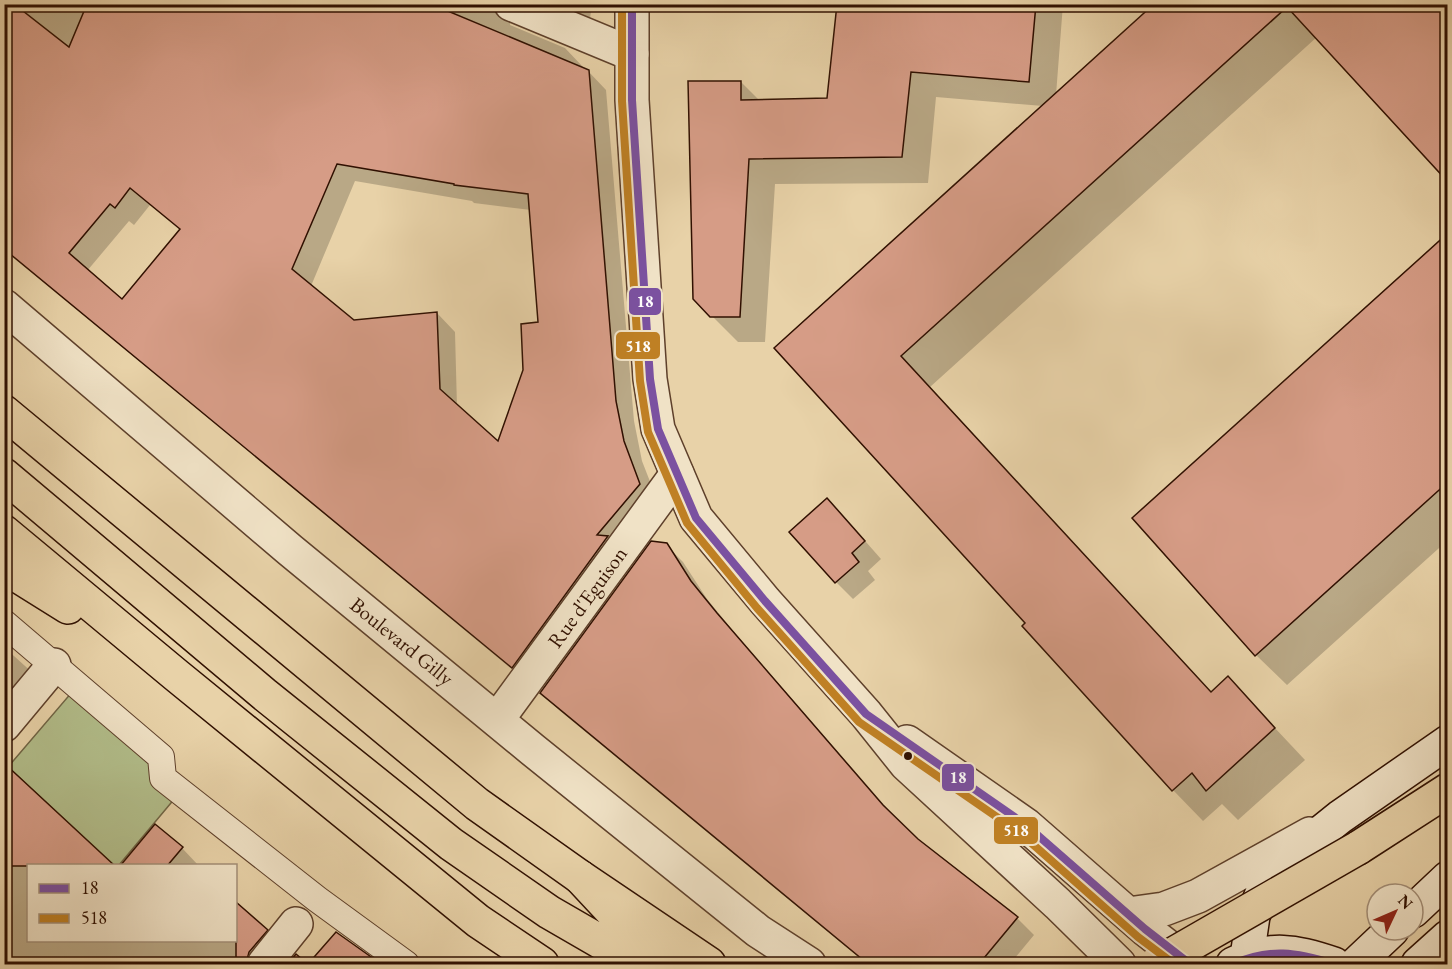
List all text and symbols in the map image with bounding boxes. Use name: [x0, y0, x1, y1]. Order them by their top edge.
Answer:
line badge: 18: [628, 287, 662, 316]
text: 18: [637, 291, 653, 312]
line badge: 518: [615, 331, 661, 360]
text: 518: [625, 336, 651, 357]
street label: Rue d'Eguison: [541, 541, 633, 653]
street label: Boulevard Gilly: [345, 591, 460, 692]
unlabelled marker: [902, 750, 914, 762]
line badge: 18: [941, 763, 975, 792]
text: 18: [950, 767, 966, 788]
line badge: 518: [993, 816, 1039, 845]
text: 518: [1003, 820, 1029, 841]
legend: [27, 864, 237, 942]
text: 18: [81, 876, 98, 899]
north arrow: [1365, 882, 1425, 942]
text: N: [1393, 890, 1418, 914]
text: 518: [81, 906, 107, 929]

